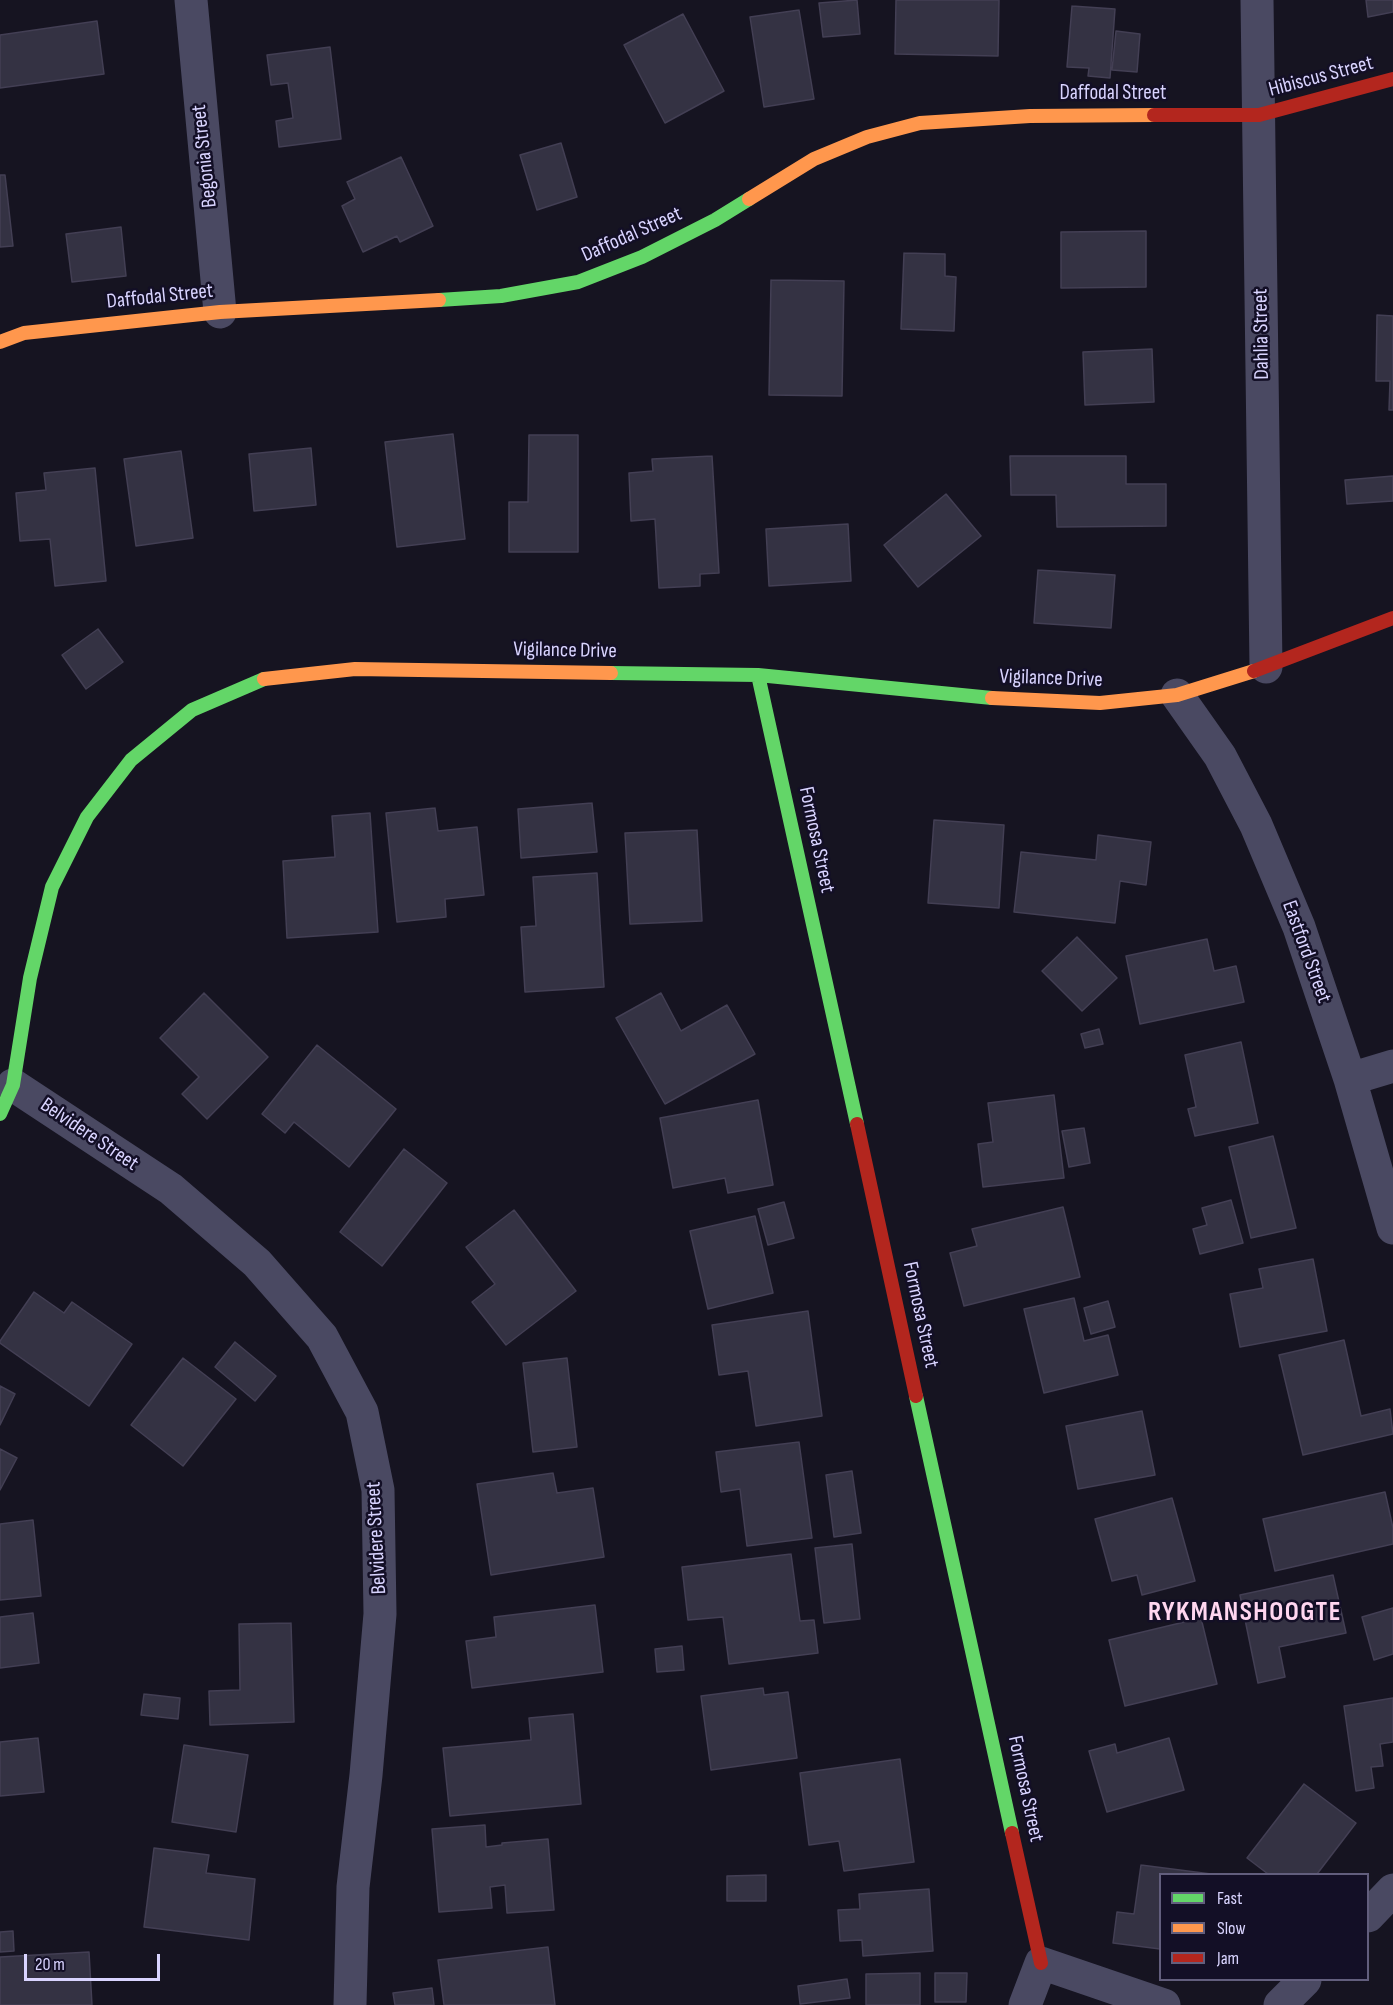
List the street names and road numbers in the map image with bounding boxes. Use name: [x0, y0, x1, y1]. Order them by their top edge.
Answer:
street label: Hibiscus Street: [1266, 51, 1376, 103]
street label: Daffodal Street: [1060, 81, 1166, 107]
street label: Begonia Street: [187, 103, 223, 209]
street label: Daffodal Street: [578, 202, 686, 268]
street label: Daffodal Street: [105, 279, 215, 315]
street label: Dahlia Street: [1249, 288, 1275, 380]
street label: Vigilance Drive: [513, 637, 617, 665]
street label: Vigilance Drive: [999, 665, 1103, 693]
street label: Formosa Street: [792, 785, 840, 895]
street label: Eastford Street: [1276, 898, 1336, 1006]
street label: Belvidere Street: [35, 1093, 143, 1177]
street label: Formosa Street: [896, 1260, 944, 1370]
street label: Belvidere Street: [361, 1481, 393, 1595]
street label: Formosa Street: [1001, 1734, 1049, 1844]

